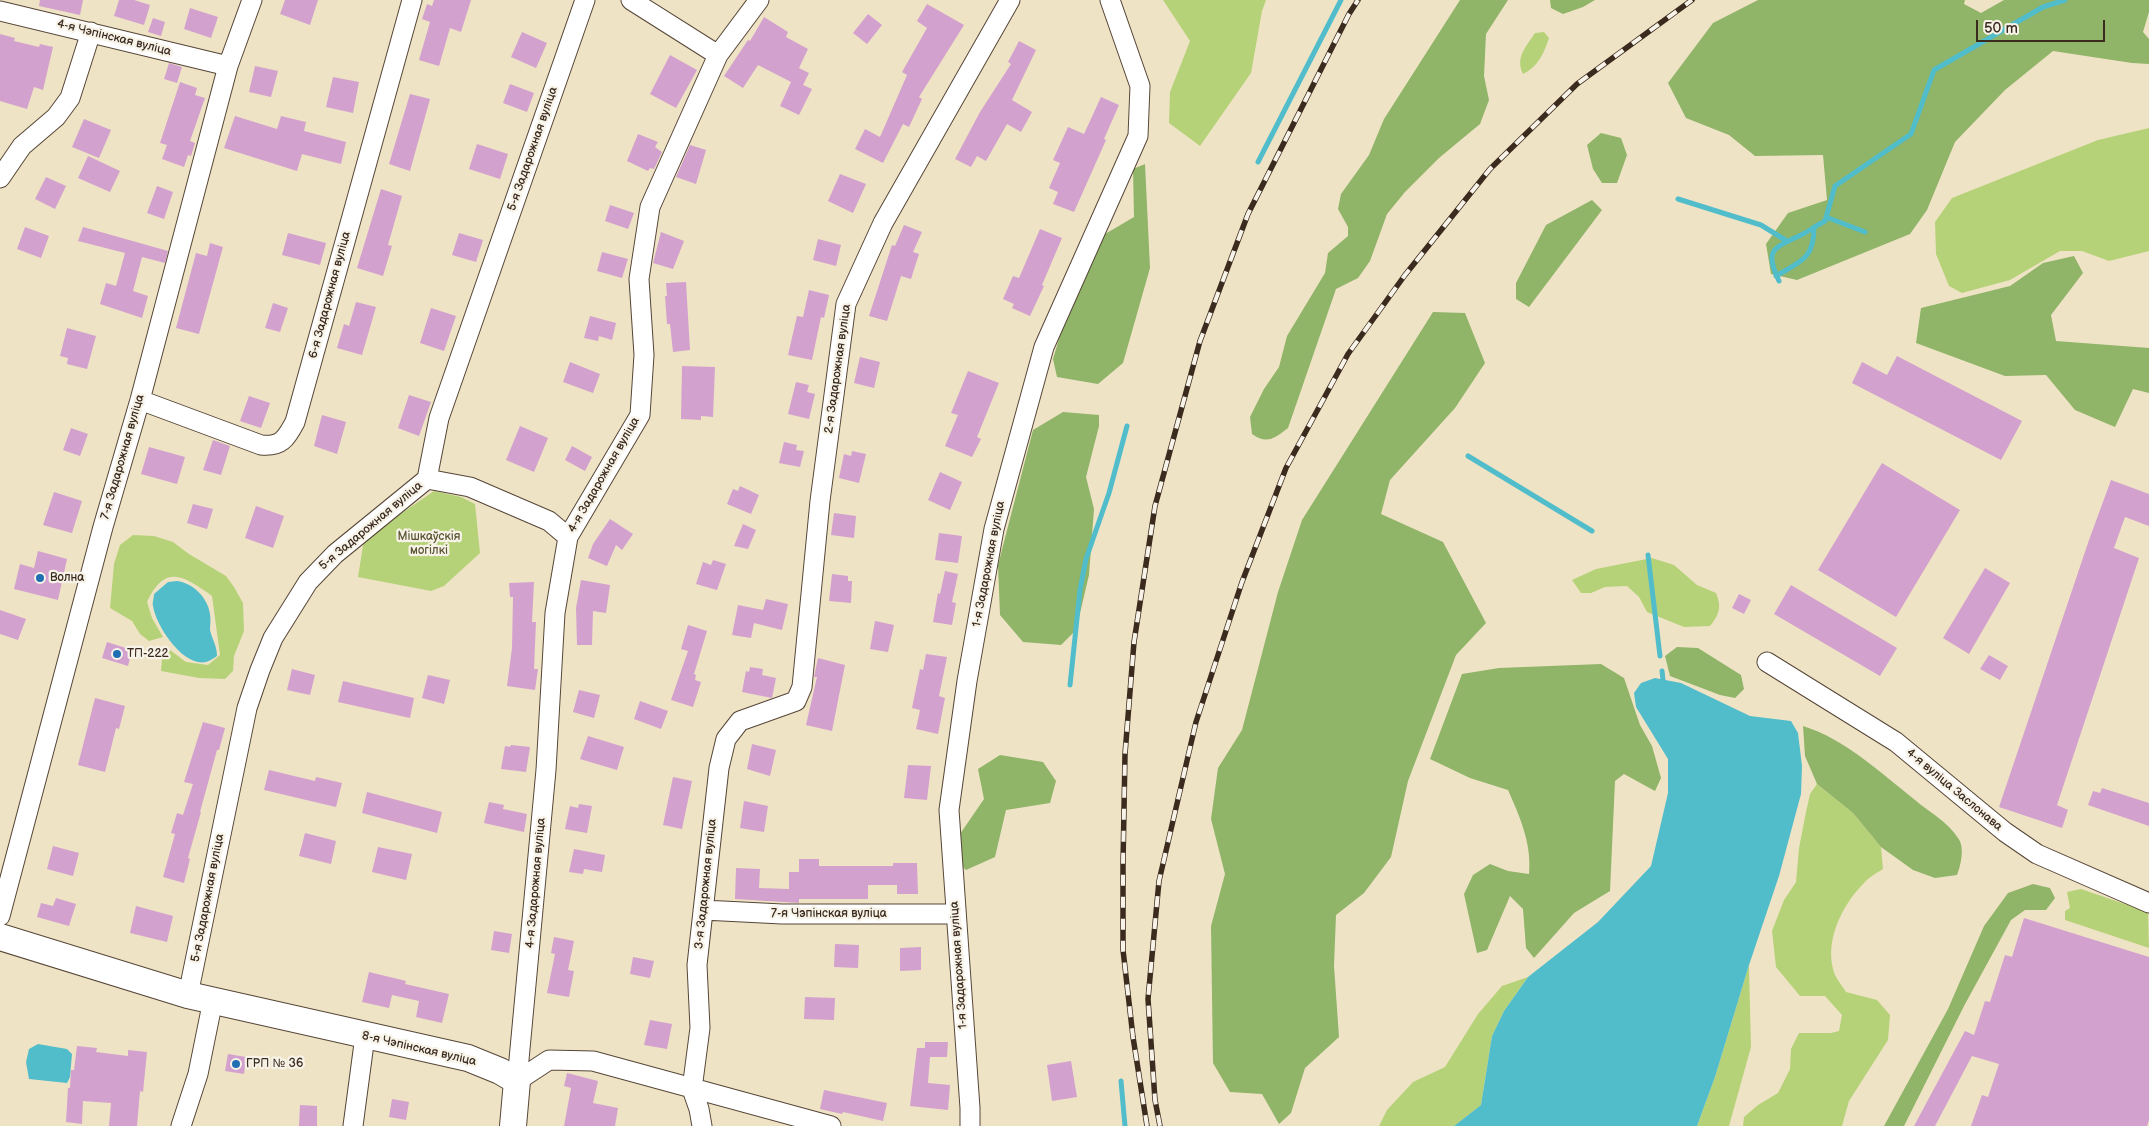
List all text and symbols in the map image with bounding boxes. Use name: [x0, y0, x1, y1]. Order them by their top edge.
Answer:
scale bar: [1979, 10, 2108, 42]
street label: 4-я Чэпінская вуліца: [55, 17, 173, 59]
text: 50 m: [1984, 19, 2018, 38]
street label: 5-я Задарожная вуліца: [505, 85, 561, 213]
street label: 6-я Задарожная вуліца: [306, 230, 354, 360]
street label: 2-я Задарожная вуліца: [822, 303, 854, 435]
street label: 7-я Задарожная вуліца: [98, 393, 148, 521]
street label: 4-я Задарожная вуліца: [565, 415, 643, 535]
street label: 5-я Задарожная вуліца: [316, 479, 426, 573]
street label: 1-я Задарожная вуліца: [970, 500, 1008, 628]
park label: Мішкаўскія могілкі: [398, 530, 460, 558]
place label: Волна: [50, 571, 84, 585]
marker: Волна: [34, 572, 46, 584]
place label: ТП-222: [127, 647, 169, 661]
marker: ТП-222: [111, 648, 123, 660]
street label: 4-я вуліца Заслонава: [1903, 746, 2005, 834]
street label: 4-я Задарожная вуліца: [523, 817, 549, 949]
street label: 3-я Задарожная вуліца: [692, 818, 720, 950]
street label: 5-я Задарожная вуліца: [188, 833, 228, 963]
street label: 1-я Задарожная вуліца: [947, 901, 971, 1029]
street label: 7-я Чэпінская вуліца: [771, 907, 887, 921]
street label: 8-я Чэпінская вуліца: [360, 1029, 478, 1069]
place label: ГРП № 36: [246, 1057, 303, 1071]
marker: ГРП № 36: [230, 1058, 242, 1070]

